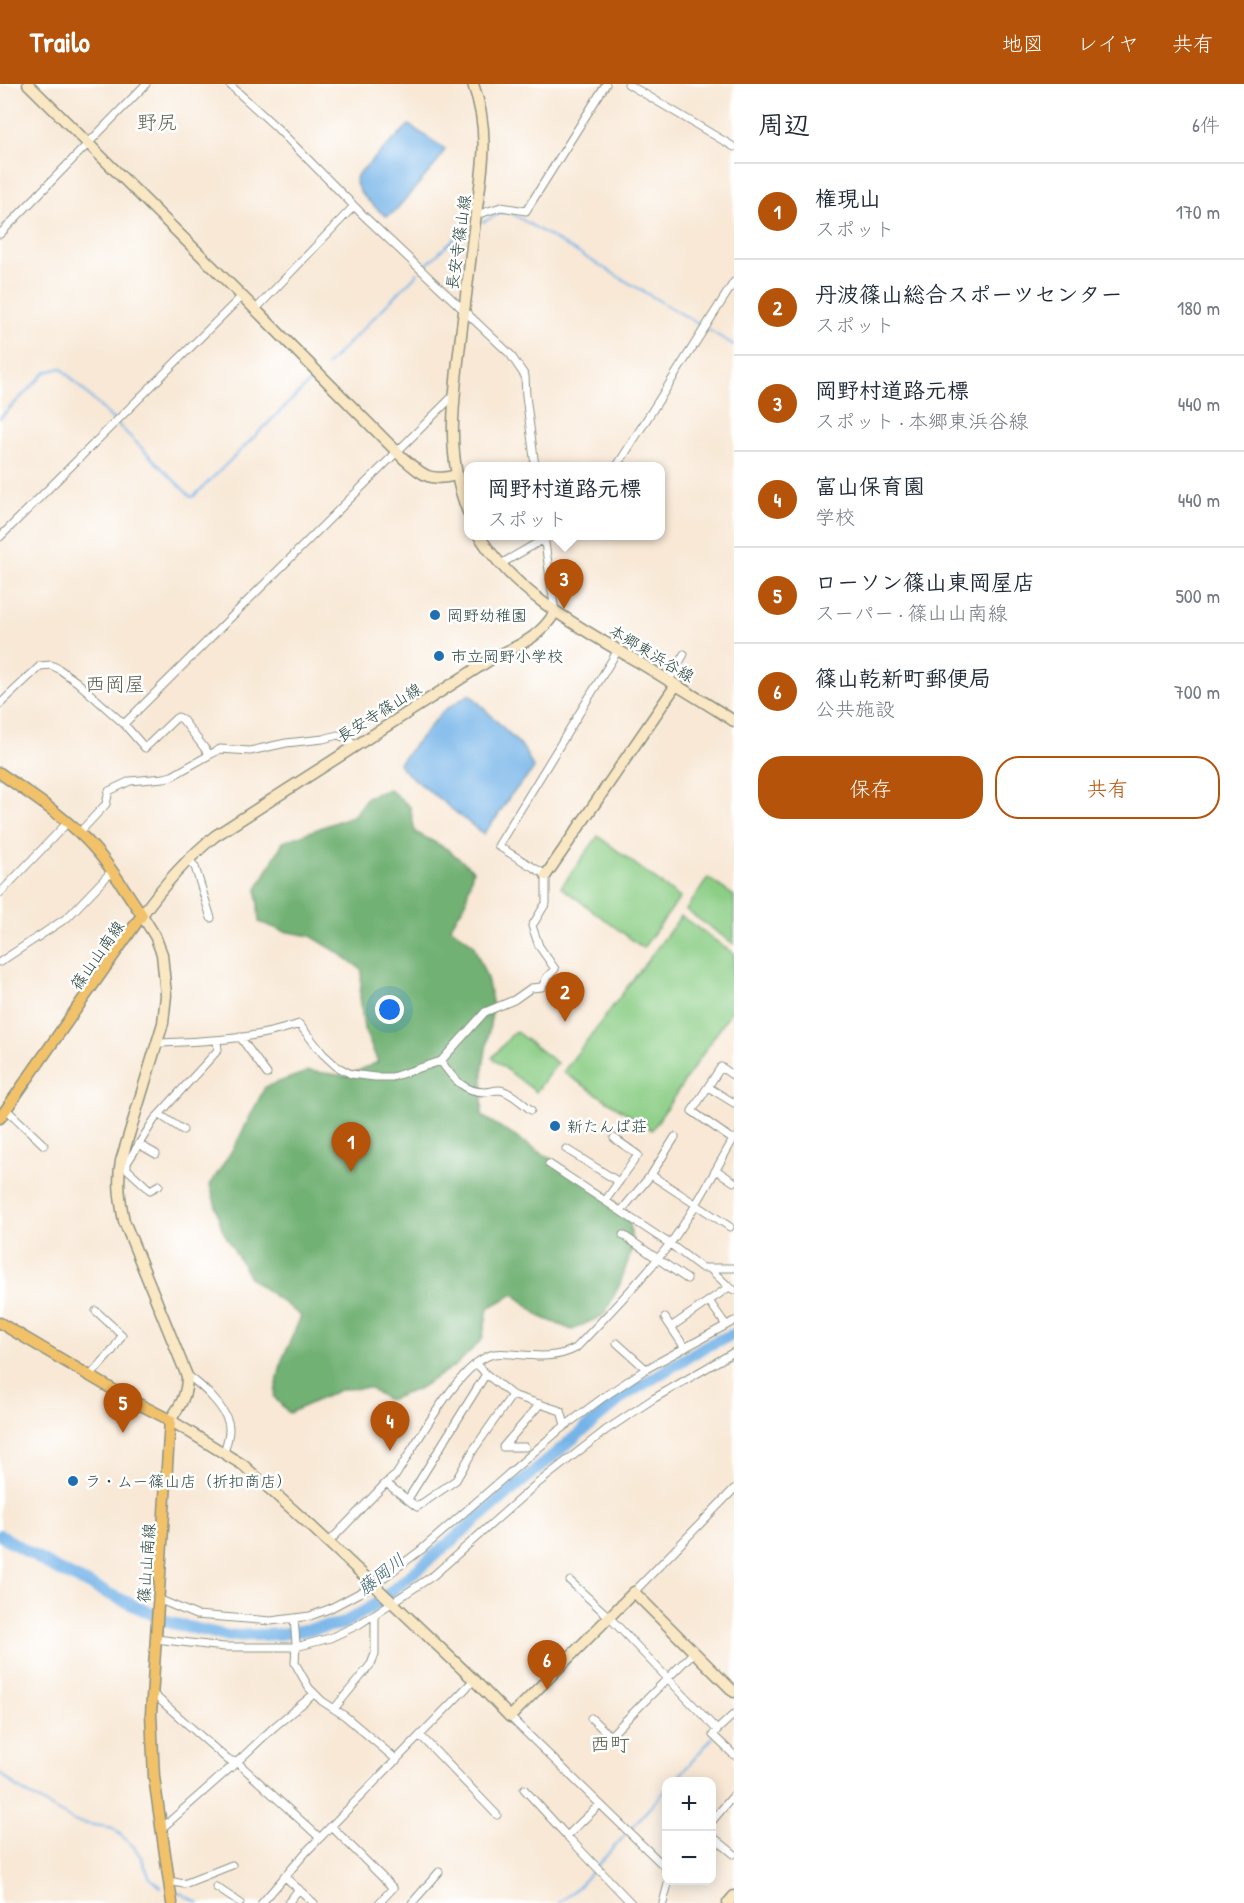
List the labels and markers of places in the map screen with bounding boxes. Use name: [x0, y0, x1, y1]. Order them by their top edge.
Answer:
pin: 3: [544, 560, 584, 609]
place label: 岡野幼稚園: [447, 604, 527, 626]
marker: 岡野幼稚園: [428, 608, 442, 622]
place label: 市立岡野小学校: [451, 645, 563, 667]
marker: 市立岡野小学校: [432, 649, 446, 663]
pin: 2: [546, 972, 584, 1022]
place label: 新たんば荘: [567, 1115, 647, 1137]
marker: 新たんば荘: [548, 1119, 562, 1133]
pin: 1: [332, 1122, 370, 1172]
pin: 5: [104, 1384, 142, 1433]
pin: 4: [370, 1402, 410, 1451]
place label: ラ・ムー篠山店（折扣商店）: [85, 1470, 292, 1492]
marker: ラ・ムー篠山店（折扣商店）: [66, 1474, 80, 1488]
pin: 6: [528, 1640, 566, 1690]

